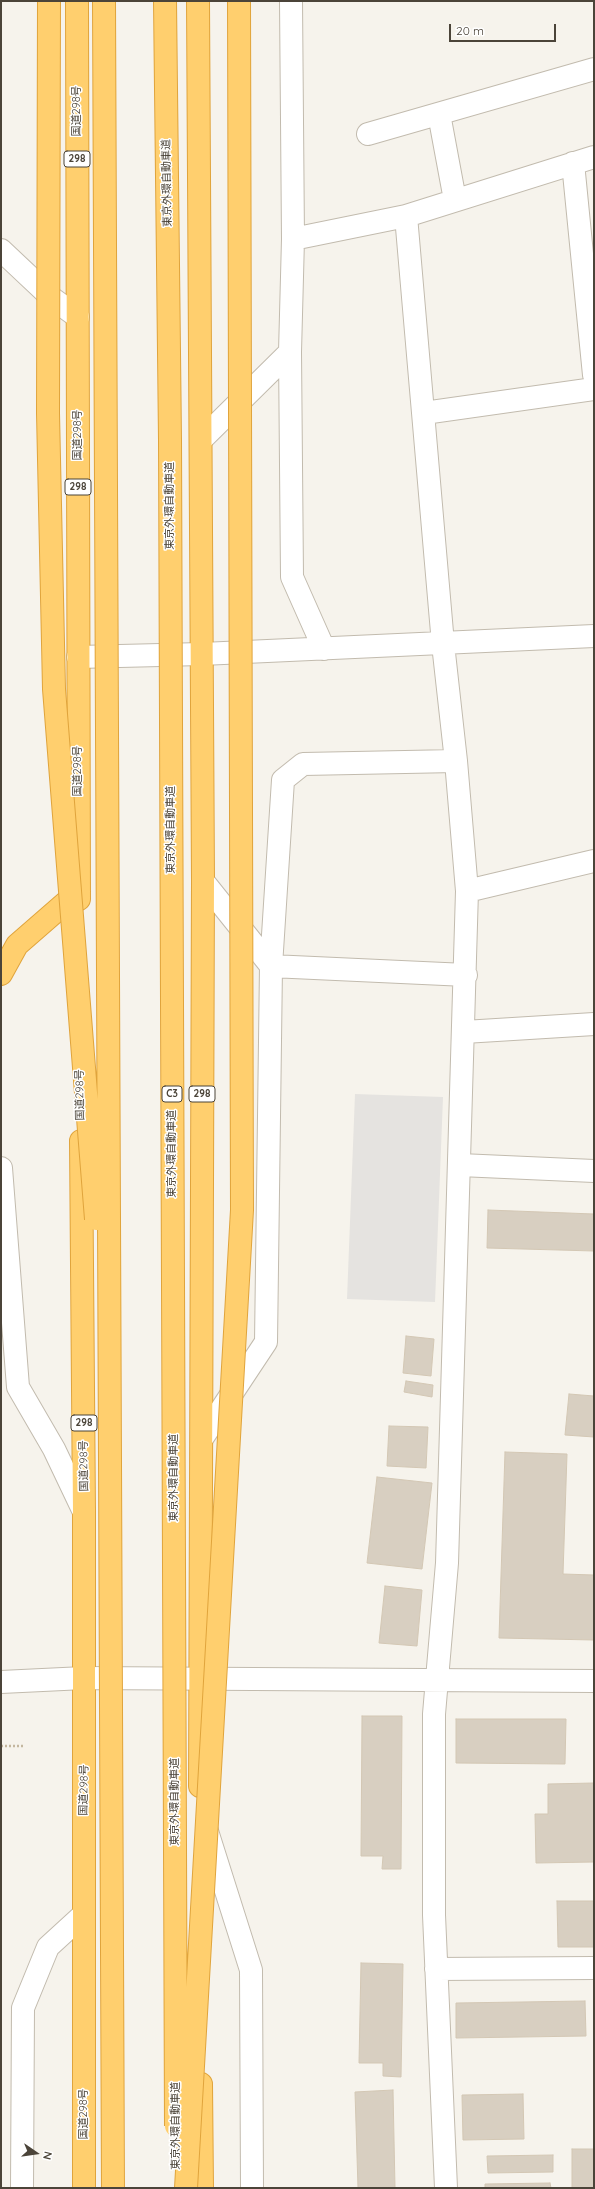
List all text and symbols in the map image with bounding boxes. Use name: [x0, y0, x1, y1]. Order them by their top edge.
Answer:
scale bar: [451, 16, 558, 42]
text: 20 m: [456, 23, 484, 38]
street label: 国道298号: [70, 85, 84, 137]
street label: 東京外環自動車道: [160, 139, 174, 227]
road number: 298: [64, 151, 90, 167]
street label: 国道298号: [71, 409, 85, 461]
street label: 東京外環自動車道: [163, 462, 177, 550]
road number: 298: [65, 479, 91, 495]
street label: 国道298号: [71, 745, 85, 797]
street label: 東京外環自動車道: [164, 786, 178, 874]
street label: 国道298号: [73, 1069, 87, 1121]
road number: C3: [162, 1086, 182, 1102]
road number: 298: [189, 1086, 215, 1102]
street label: 東京外環自動車道: [165, 1110, 179, 1198]
road number: 298: [71, 1415, 97, 1431]
street label: 東京外環自動車道: [167, 1434, 181, 1522]
street label: 国道298号: [77, 1440, 91, 1492]
street label: 東京外環自動車道: [168, 1758, 182, 1846]
street label: 国道298号: [77, 1764, 91, 1816]
street label: 東京外環自動車道: [169, 2082, 183, 2170]
street label: 国道298号: [77, 2088, 91, 2140]
north arrow: [16, 2133, 56, 2173]
text: N: [40, 2150, 55, 2161]

